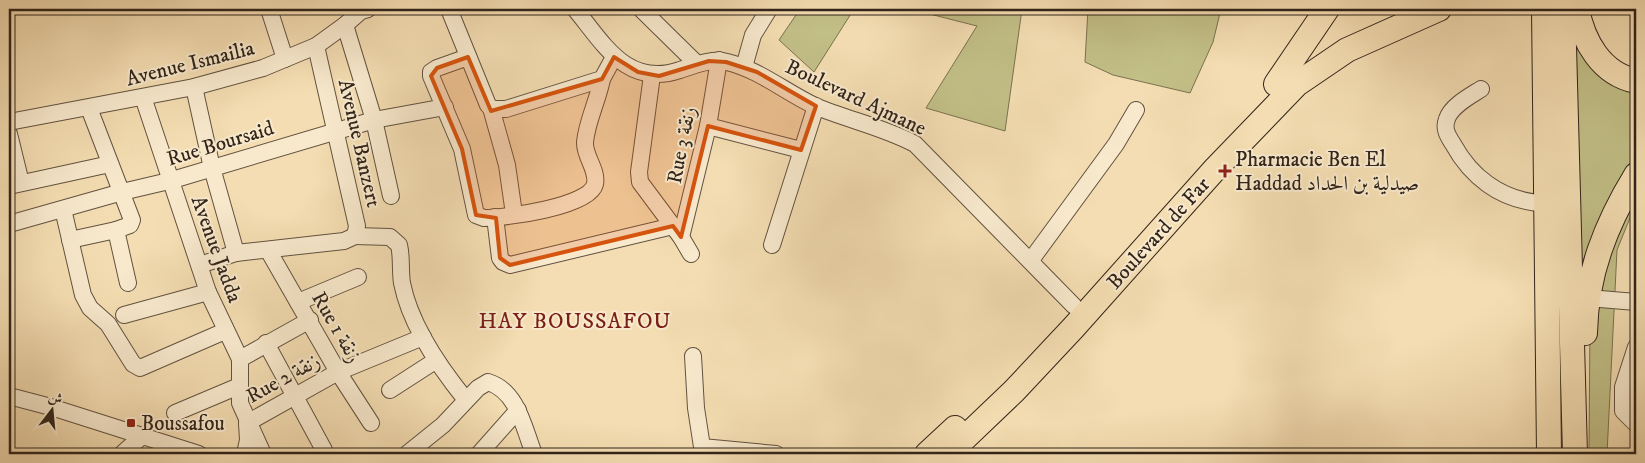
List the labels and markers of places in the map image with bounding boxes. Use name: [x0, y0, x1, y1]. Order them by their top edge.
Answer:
place label: Pharmacie Ben El Haddad صيدلية بن الحداد: [1235, 147, 1419, 197]
marker: Pharmacie Ben El Haddad صيدلية بن الحداد: [1219, 165, 1231, 177]
place label: Boussafou: [141, 411, 225, 437]
marker: Boussafou: [125, 417, 137, 429]

